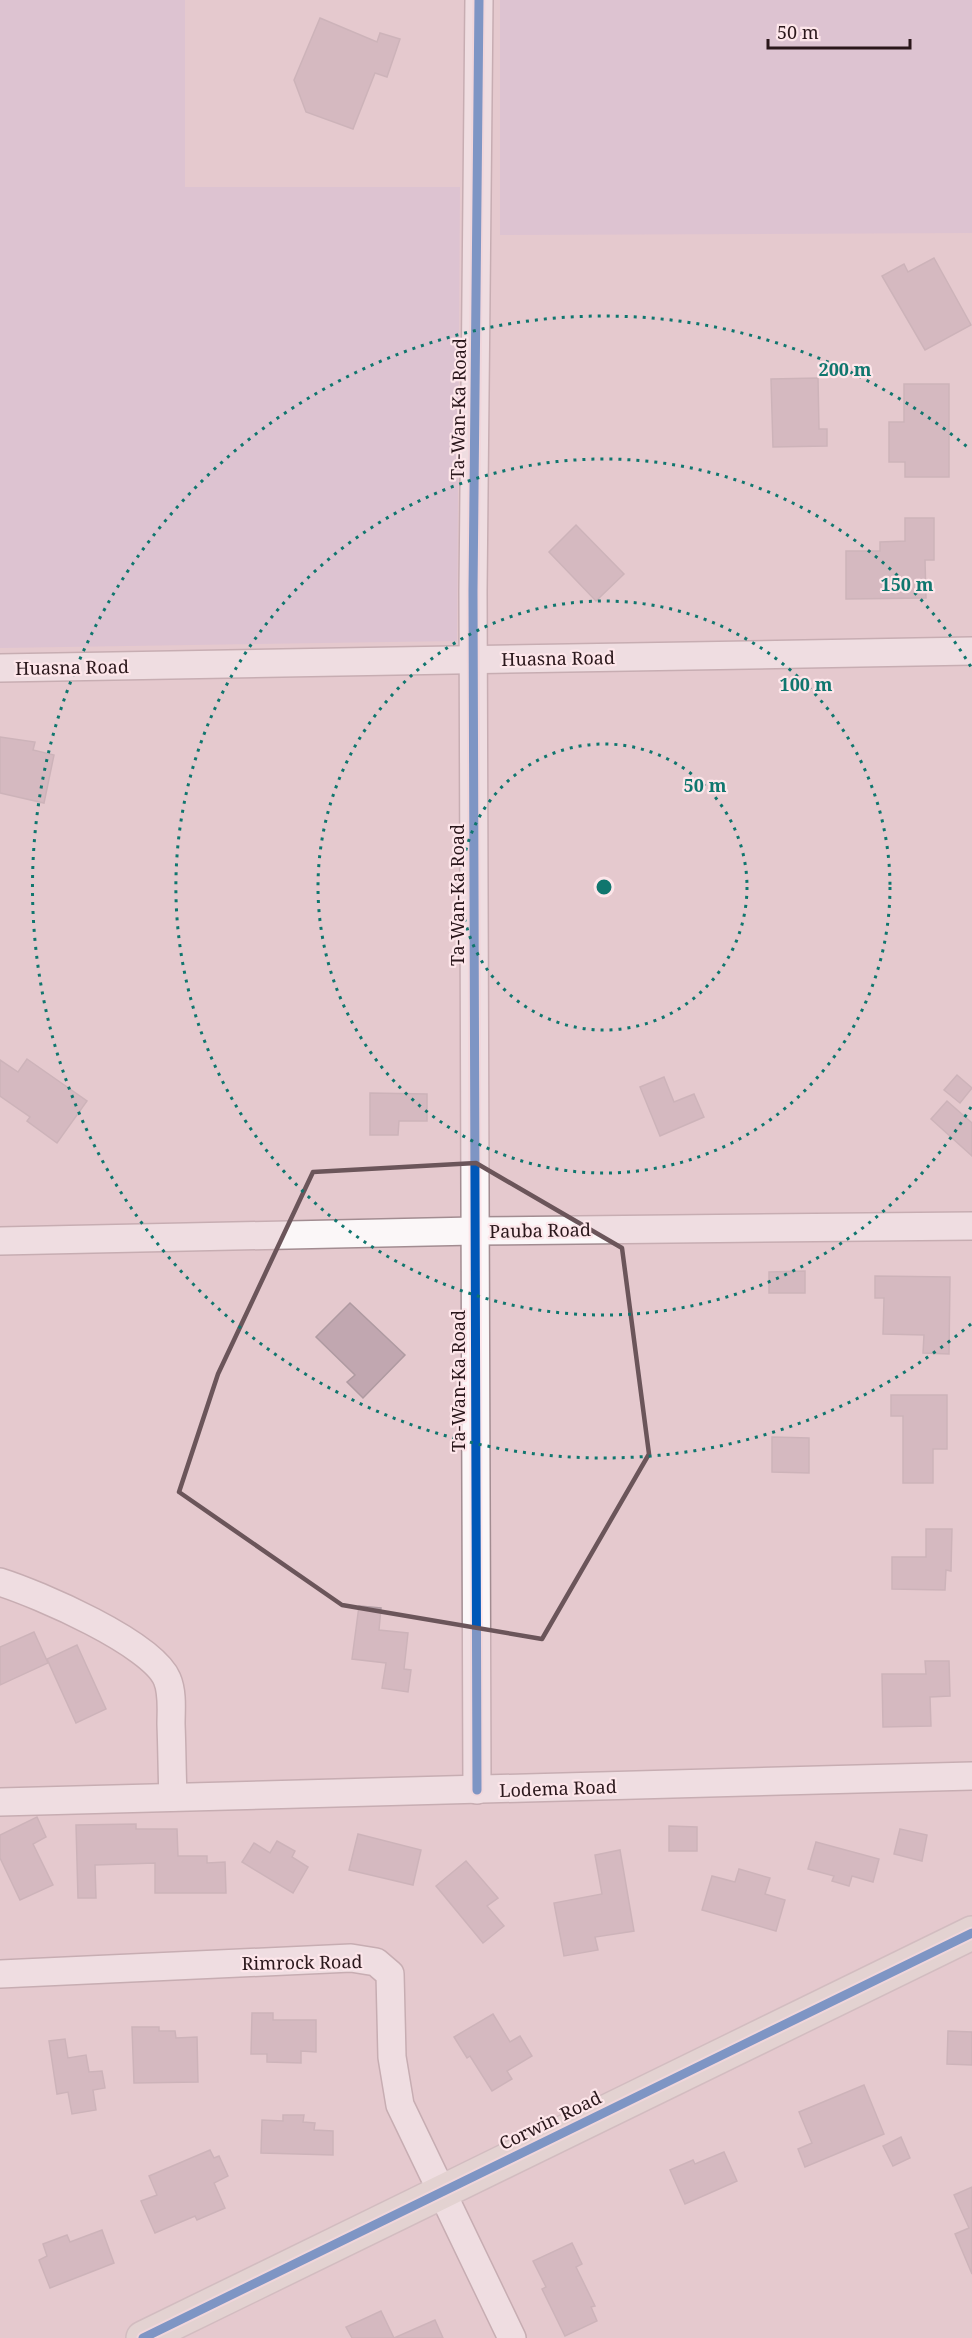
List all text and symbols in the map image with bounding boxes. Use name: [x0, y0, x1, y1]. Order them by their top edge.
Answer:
scale bar: [768, 12, 910, 50]
text: 50 m: [777, 20, 819, 44]
street label: Ta-Wan-Ka Road: [445, 338, 471, 480]
text: 200 m: [819, 357, 872, 381]
text: 150 m: [881, 572, 934, 596]
street label: Huasna Road: [501, 645, 615, 671]
street label: Huasna Road: [15, 654, 129, 680]
text: 100 m: [780, 672, 833, 696]
text: 50 m: [684, 773, 727, 797]
street label: Ta-Wan-Ka Road: [445, 824, 469, 966]
centre of rings: [594, 877, 614, 897]
street label: Pauba Road: [489, 1217, 591, 1243]
street label: Ta-Wan-Ka Road: [446, 1310, 470, 1452]
street label: Lodema Road: [499, 1774, 617, 1802]
street label: Rimrock Road: [241, 1949, 363, 1975]
street label: Corwin Road: [495, 2085, 605, 2155]

